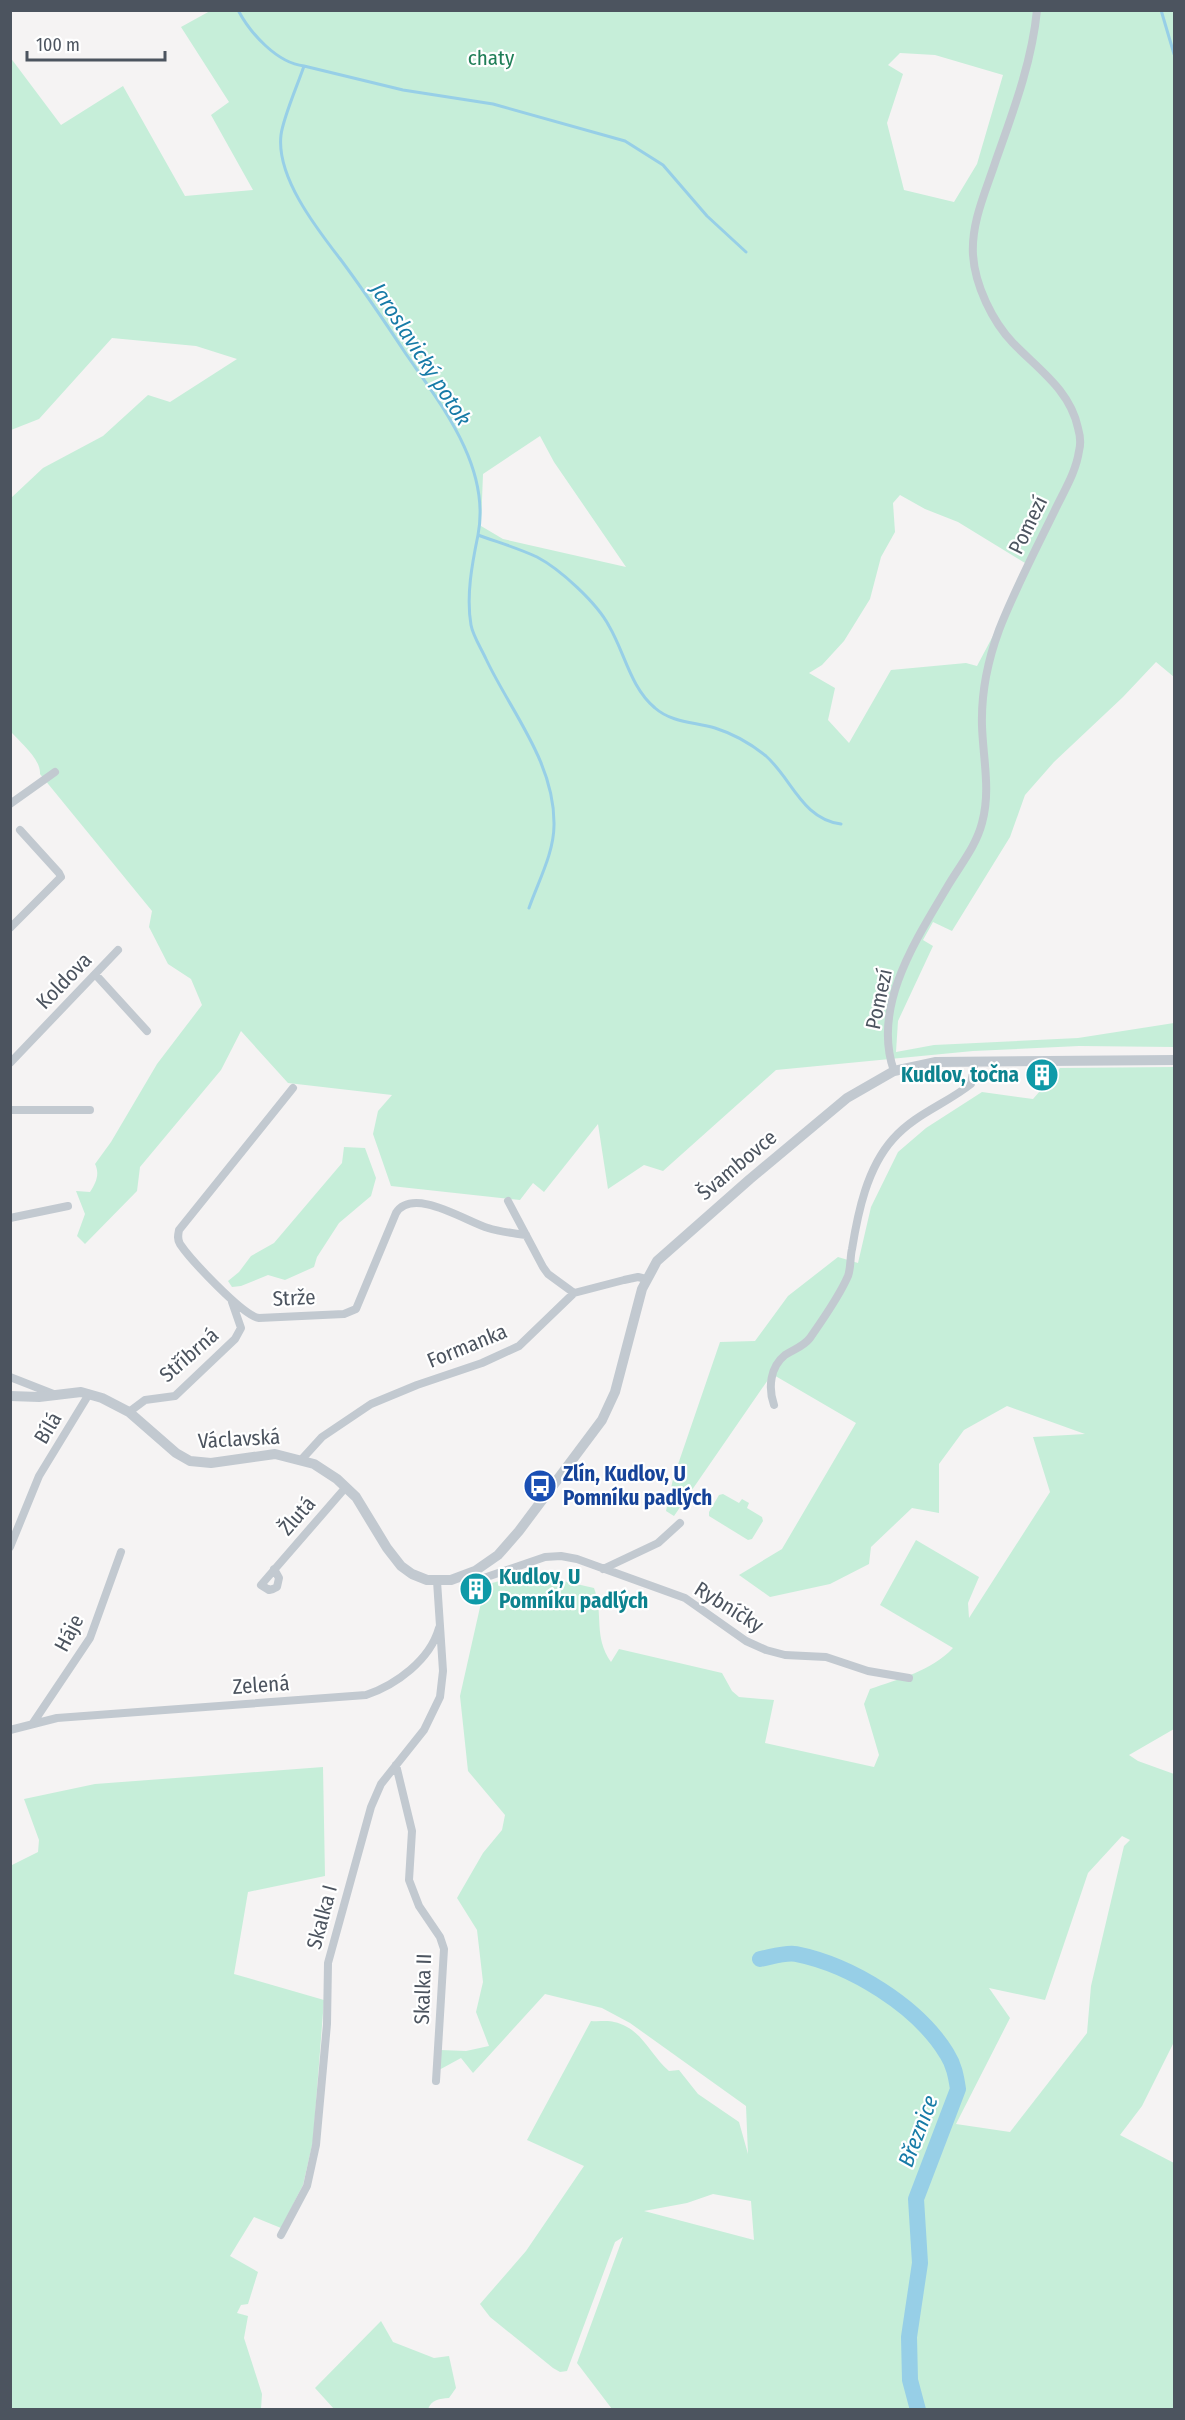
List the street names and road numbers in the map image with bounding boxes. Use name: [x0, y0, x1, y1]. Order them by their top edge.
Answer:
street label: Pomezí: [1003, 492, 1053, 558]
street label: Koldova: [31, 947, 97, 1015]
street label: Pomezí: [860, 966, 898, 1032]
street label: Švambovce: [692, 1124, 782, 1206]
street label: Strže: [272, 1284, 316, 1312]
street label: Formanka: [423, 1318, 511, 1374]
street label: Stříbrná: [154, 1322, 224, 1388]
street label: Bílá: [28, 1407, 68, 1449]
street label: Václavská: [197, 1424, 281, 1454]
street label: Žlutá: [273, 1491, 321, 1541]
street label: Rybníčky: [690, 1576, 769, 1639]
street label: Háje: [48, 1610, 90, 1656]
street label: Zelená: [232, 1670, 290, 1700]
street label: Skalka I: [301, 1882, 343, 1952]
street label: Skalka II: [409, 1953, 437, 2025]

